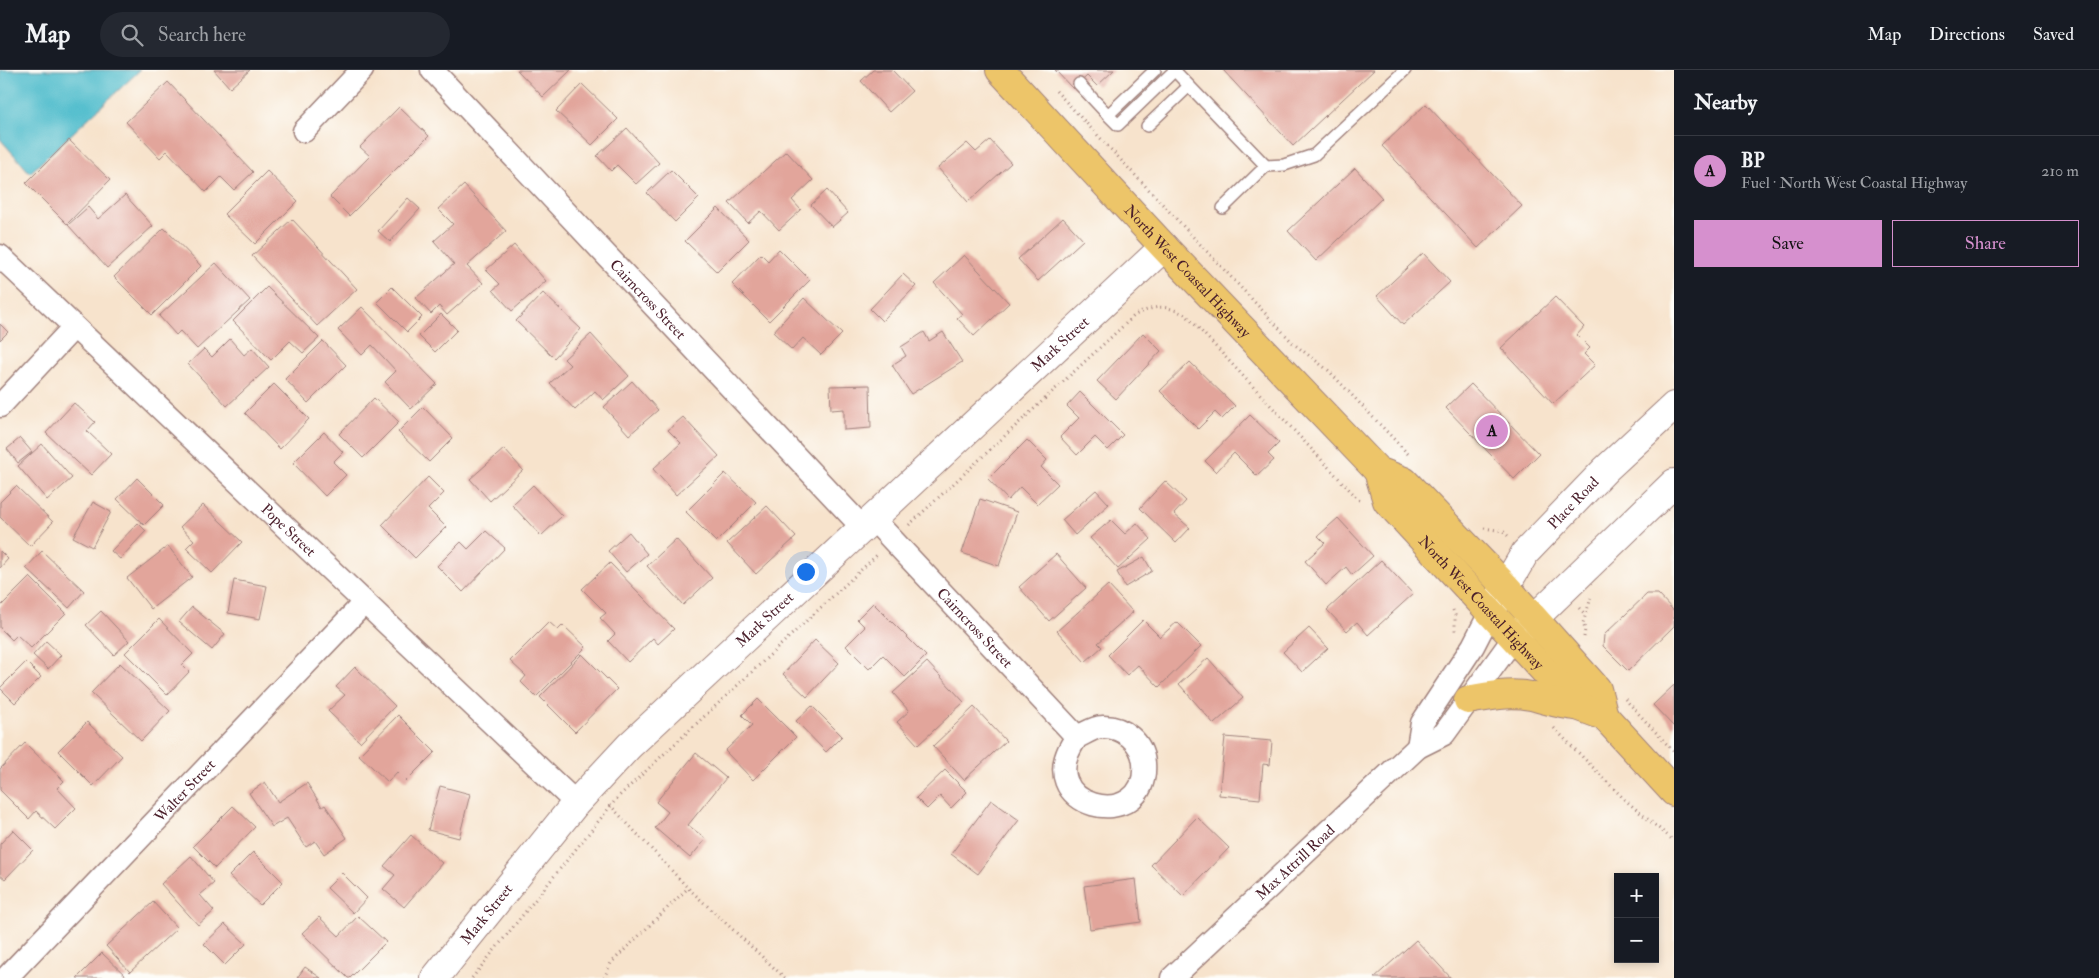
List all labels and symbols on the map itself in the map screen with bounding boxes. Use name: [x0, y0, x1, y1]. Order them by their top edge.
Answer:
street label: North West Coastal Highway: [1120, 201, 1255, 342]
street label: Cairncross Street: [605, 256, 690, 344]
street label: Mark Street: [1027, 312, 1094, 376]
pin: A: [1476, 412, 1508, 450]
street label: Place Road: [1544, 473, 1604, 533]
street label: Pope Street: [257, 500, 320, 561]
street label: North West Coastal Highway: [1414, 532, 1548, 674]
your location: [793, 559, 819, 585]
street label: Cairncross Street: [932, 584, 1017, 672]
street label: Mark Street: [732, 588, 798, 652]
street label: Walter Street: [150, 755, 220, 827]
street label: Max Attrill Road: [1252, 821, 1340, 904]
street label: Mark Street: [457, 880, 517, 949]

